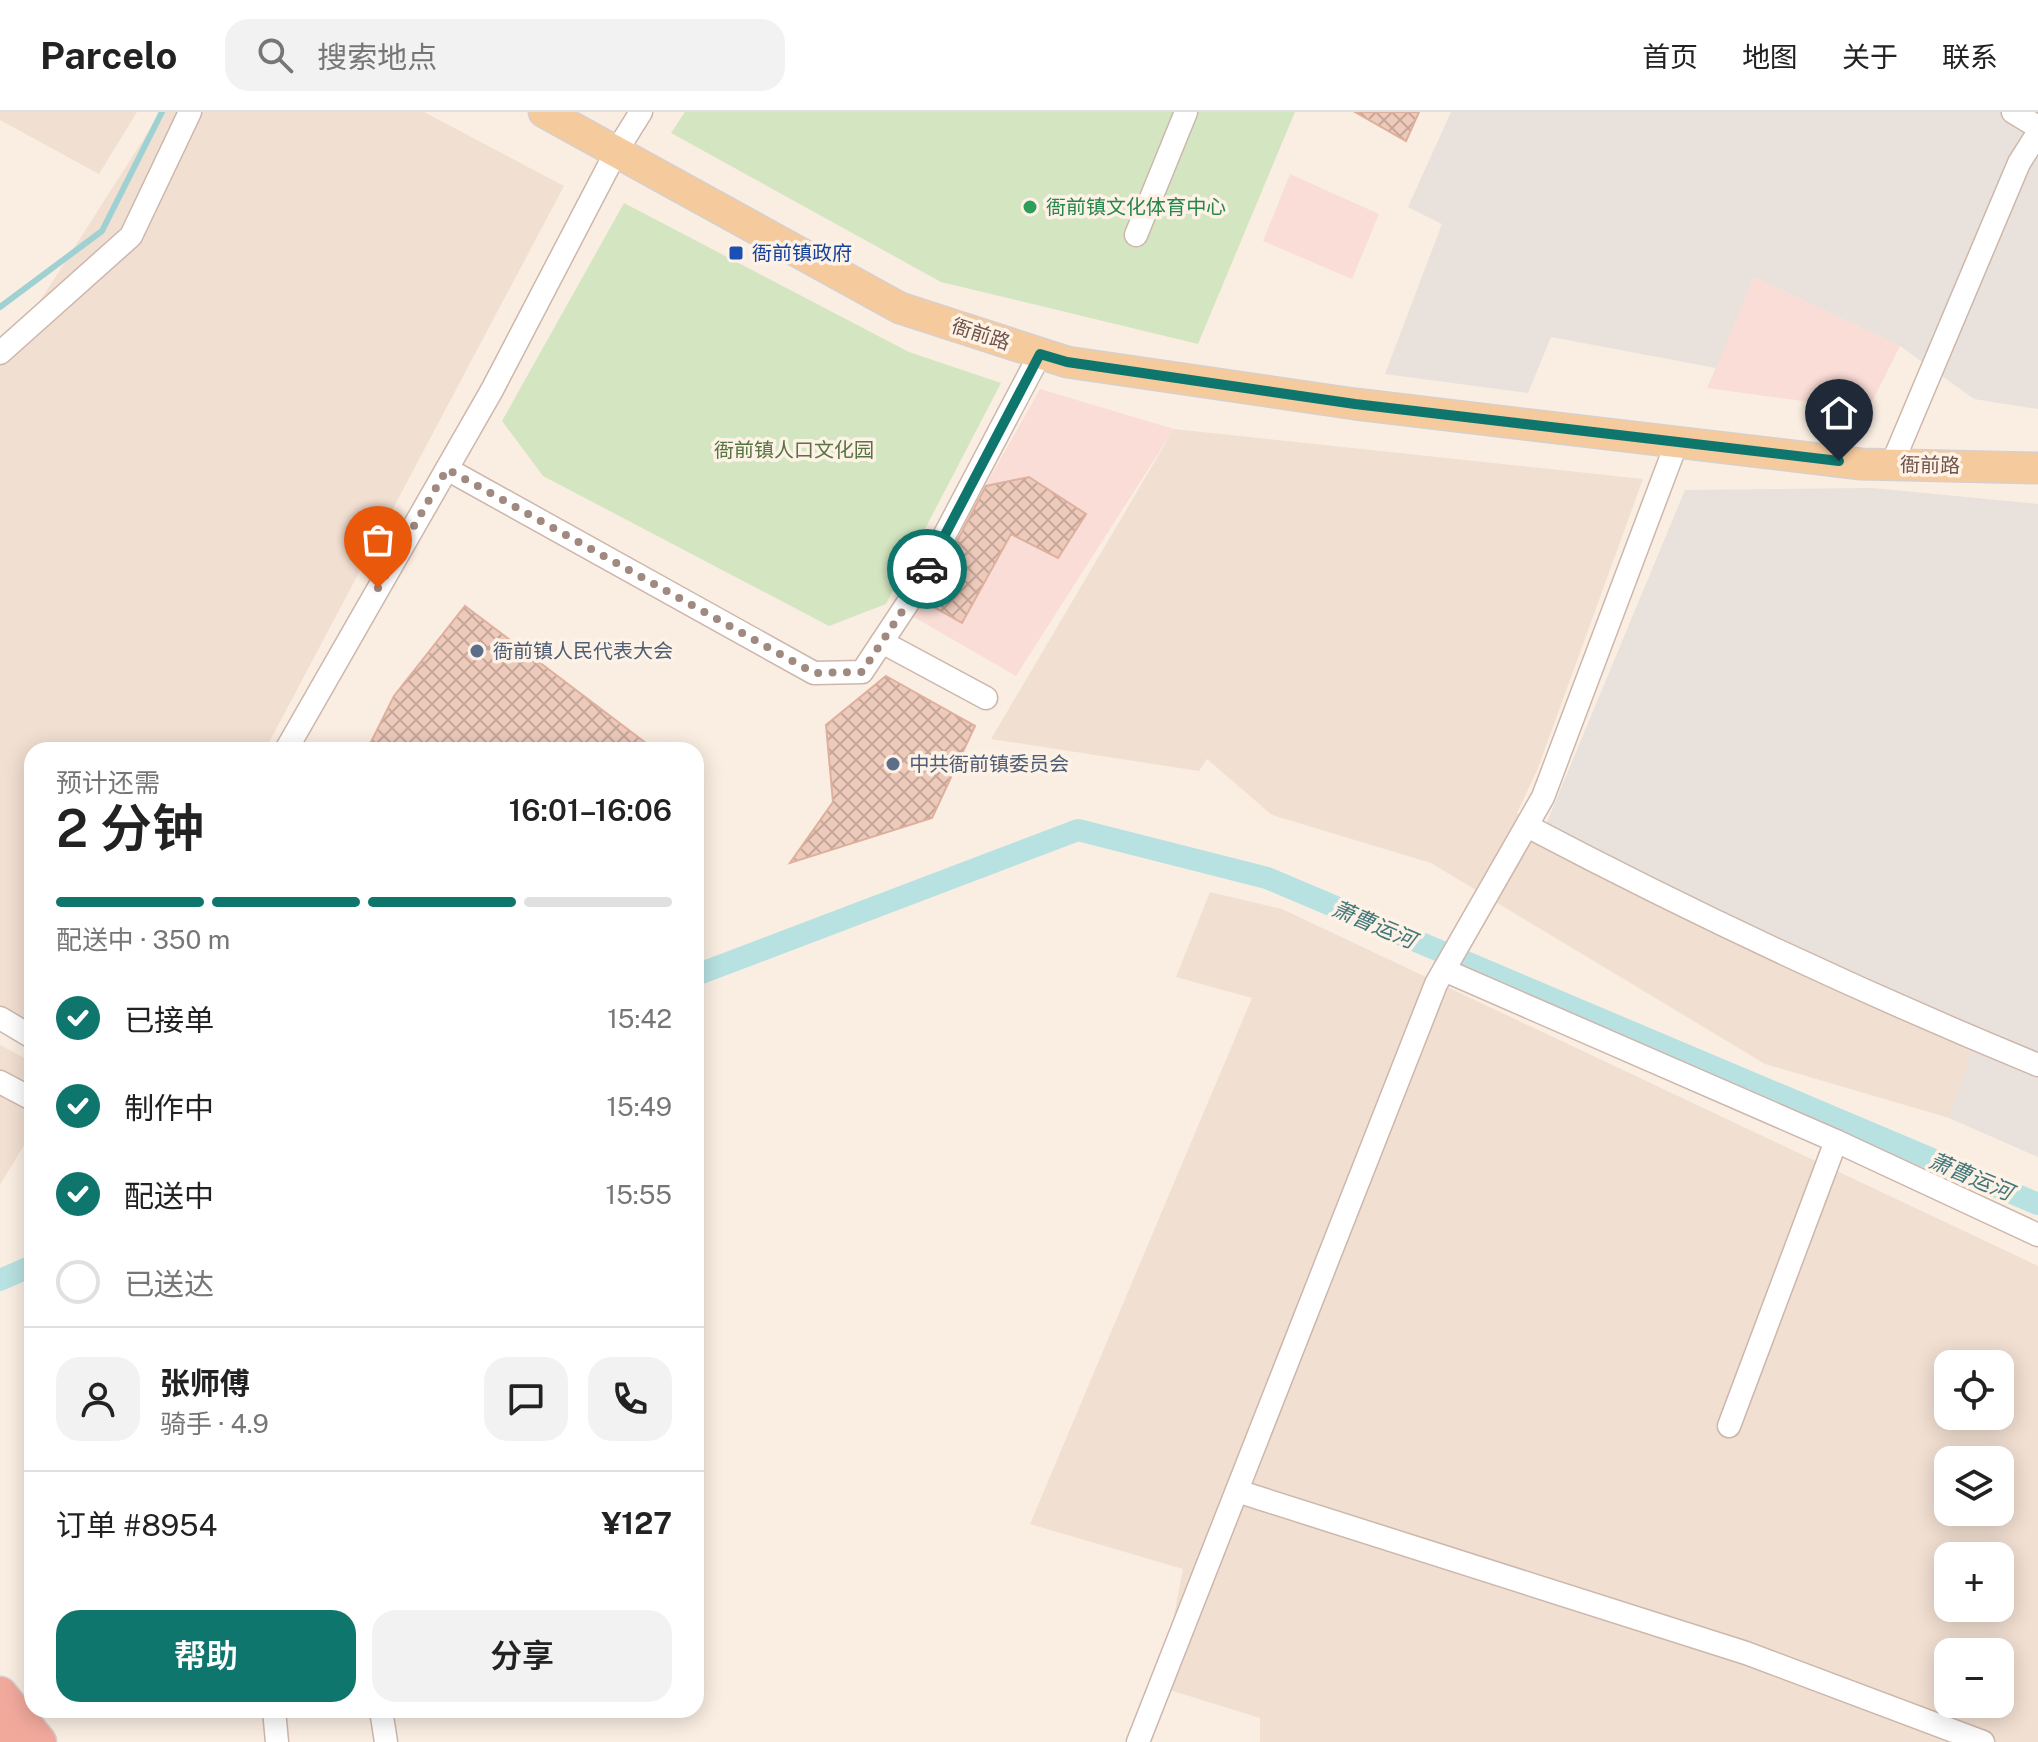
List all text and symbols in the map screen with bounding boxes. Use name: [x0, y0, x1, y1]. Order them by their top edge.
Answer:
search box: [225, 19, 785, 91]
text: Parcelo: [40, 33, 177, 78]
icon: search: [253, 33, 297, 77]
text: 搜索地点: [317, 39, 437, 75]
text: 首页: [1642, 40, 1698, 73]
text: 地图: [1742, 40, 1798, 73]
text: 关于: [1842, 40, 1898, 73]
text: 联系: [1942, 40, 1998, 73]
place label: 衙前镇文化体育中心: [1046, 195, 1226, 219]
marker: 衙前镇文化体育中心: [1021, 198, 1039, 216]
place label: 衙前镇政府: [752, 241, 852, 265]
marker: 衙前镇政府: [727, 244, 745, 262]
street label: 衙前路: [949, 313, 1013, 355]
pin: [1805, 379, 1873, 461]
icon: home: [1817, 391, 1861, 435]
park label: 衙前镇人口文化园: [714, 438, 874, 462]
street label: 衙前路: [1900, 452, 1960, 478]
pin: [344, 506, 412, 588]
icon: bag: [356, 518, 400, 562]
courier: [887, 529, 967, 609]
icon: car: [905, 547, 949, 591]
place label: 衙前镇人民代表大会: [493, 639, 673, 663]
marker: 衙前镇人民代表大会: [468, 642, 486, 660]
place label: 中共衙前镇委员会: [909, 752, 1069, 776]
marker: 中共衙前镇委员会: [884, 755, 902, 773]
text: 预计还需: [56, 767, 160, 798]
text: 16:01–16:06: [509, 792, 672, 828]
text: 2 分钟: [56, 798, 204, 859]
water label: 萧曹运河: [1328, 895, 1423, 955]
text: 配送中 · 350 m: [56, 924, 230, 955]
icon: check: [56, 996, 100, 1040]
text: 已接单: [124, 1002, 214, 1038]
text: 15:42: [607, 1003, 672, 1034]
icon: check: [56, 1084, 100, 1128]
text: 制作中: [124, 1090, 214, 1126]
text: 15:49: [606, 1091, 672, 1122]
water label: 萧曹运河: [1925, 1147, 2020, 1207]
icon: check: [56, 1172, 100, 1216]
text: 配送中: [124, 1178, 214, 1214]
text: 15:55: [606, 1179, 672, 1210]
text: 已送达: [124, 1266, 214, 1302]
map controls: [1934, 1350, 2014, 1718]
button: locate: [1934, 1350, 2014, 1430]
button: person: [56, 1357, 140, 1441]
button: chat: [484, 1357, 568, 1441]
button: phone: [588, 1357, 672, 1441]
text: 张师傅: [160, 1365, 250, 1401]
text: 骑手 · 4.9: [160, 1408, 269, 1439]
button: layers: [1934, 1446, 2014, 1526]
text: ¥127: [602, 1505, 672, 1541]
text: 订单 #8954: [56, 1507, 217, 1543]
button: +: [1934, 1542, 2014, 1622]
button: 帮助: [56, 1610, 356, 1702]
button: 分享: [372, 1610, 672, 1702]
button: −: [1934, 1638, 2014, 1718]

